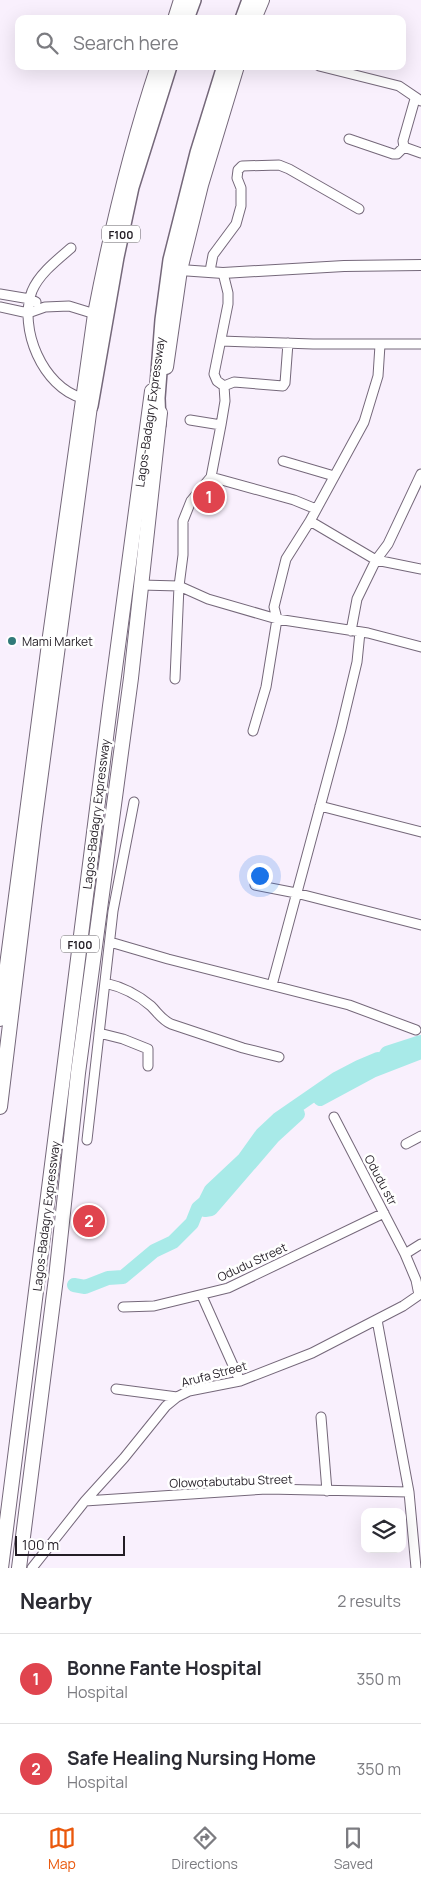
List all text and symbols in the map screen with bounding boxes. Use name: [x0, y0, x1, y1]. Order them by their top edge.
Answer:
search box: [15, 15, 406, 70]
icon: search: [33, 29, 61, 57]
text: Search here: [73, 30, 179, 56]
road number: F100: [102, 225, 140, 242]
street label: Lagos-Badagry Expressway: [131, 335, 169, 488]
pin: 1: [193, 478, 225, 516]
place label: Mami Market: [22, 633, 93, 650]
marker: Mami Market: [6, 635, 18, 647]
street label: Lagos-Badagry Expressway: [78, 737, 114, 890]
your location: [247, 863, 273, 889]
road number: F100: [61, 936, 99, 952]
street label: Lagos-Badagry Expressway: [28, 1139, 64, 1292]
street label: Odudu str: [361, 1152, 402, 1209]
pin: 2: [73, 1202, 105, 1240]
street label: Odudu Street: [215, 1238, 290, 1286]
street label: Arufa Street: [179, 1357, 249, 1391]
street label: Olowotabutabu Street: [169, 1470, 293, 1492]
map controls: [361, 1508, 406, 1553]
button: layers: [361, 1508, 406, 1553]
scale bar: [15, 1533, 125, 1556]
text: 100 m: [22, 1535, 59, 1554]
text: Nearby: [20, 1587, 92, 1615]
text: 2 results: [337, 1590, 401, 1612]
text: Bonne Fante Hospital: [67, 1655, 262, 1681]
text: 1: [32, 1668, 40, 1690]
text: 350 m: [356, 1668, 401, 1690]
text: Hospital: [67, 1681, 128, 1703]
text: Safe Healing Nursing Home: [67, 1745, 316, 1771]
text: 2: [31, 1758, 41, 1780]
text: 350 m: [356, 1758, 401, 1780]
text: Hospital: [67, 1771, 128, 1793]
tab: Map: [48, 1824, 76, 1873]
tab: Directions: [172, 1824, 238, 1873]
tab: Saved: [334, 1824, 373, 1873]

